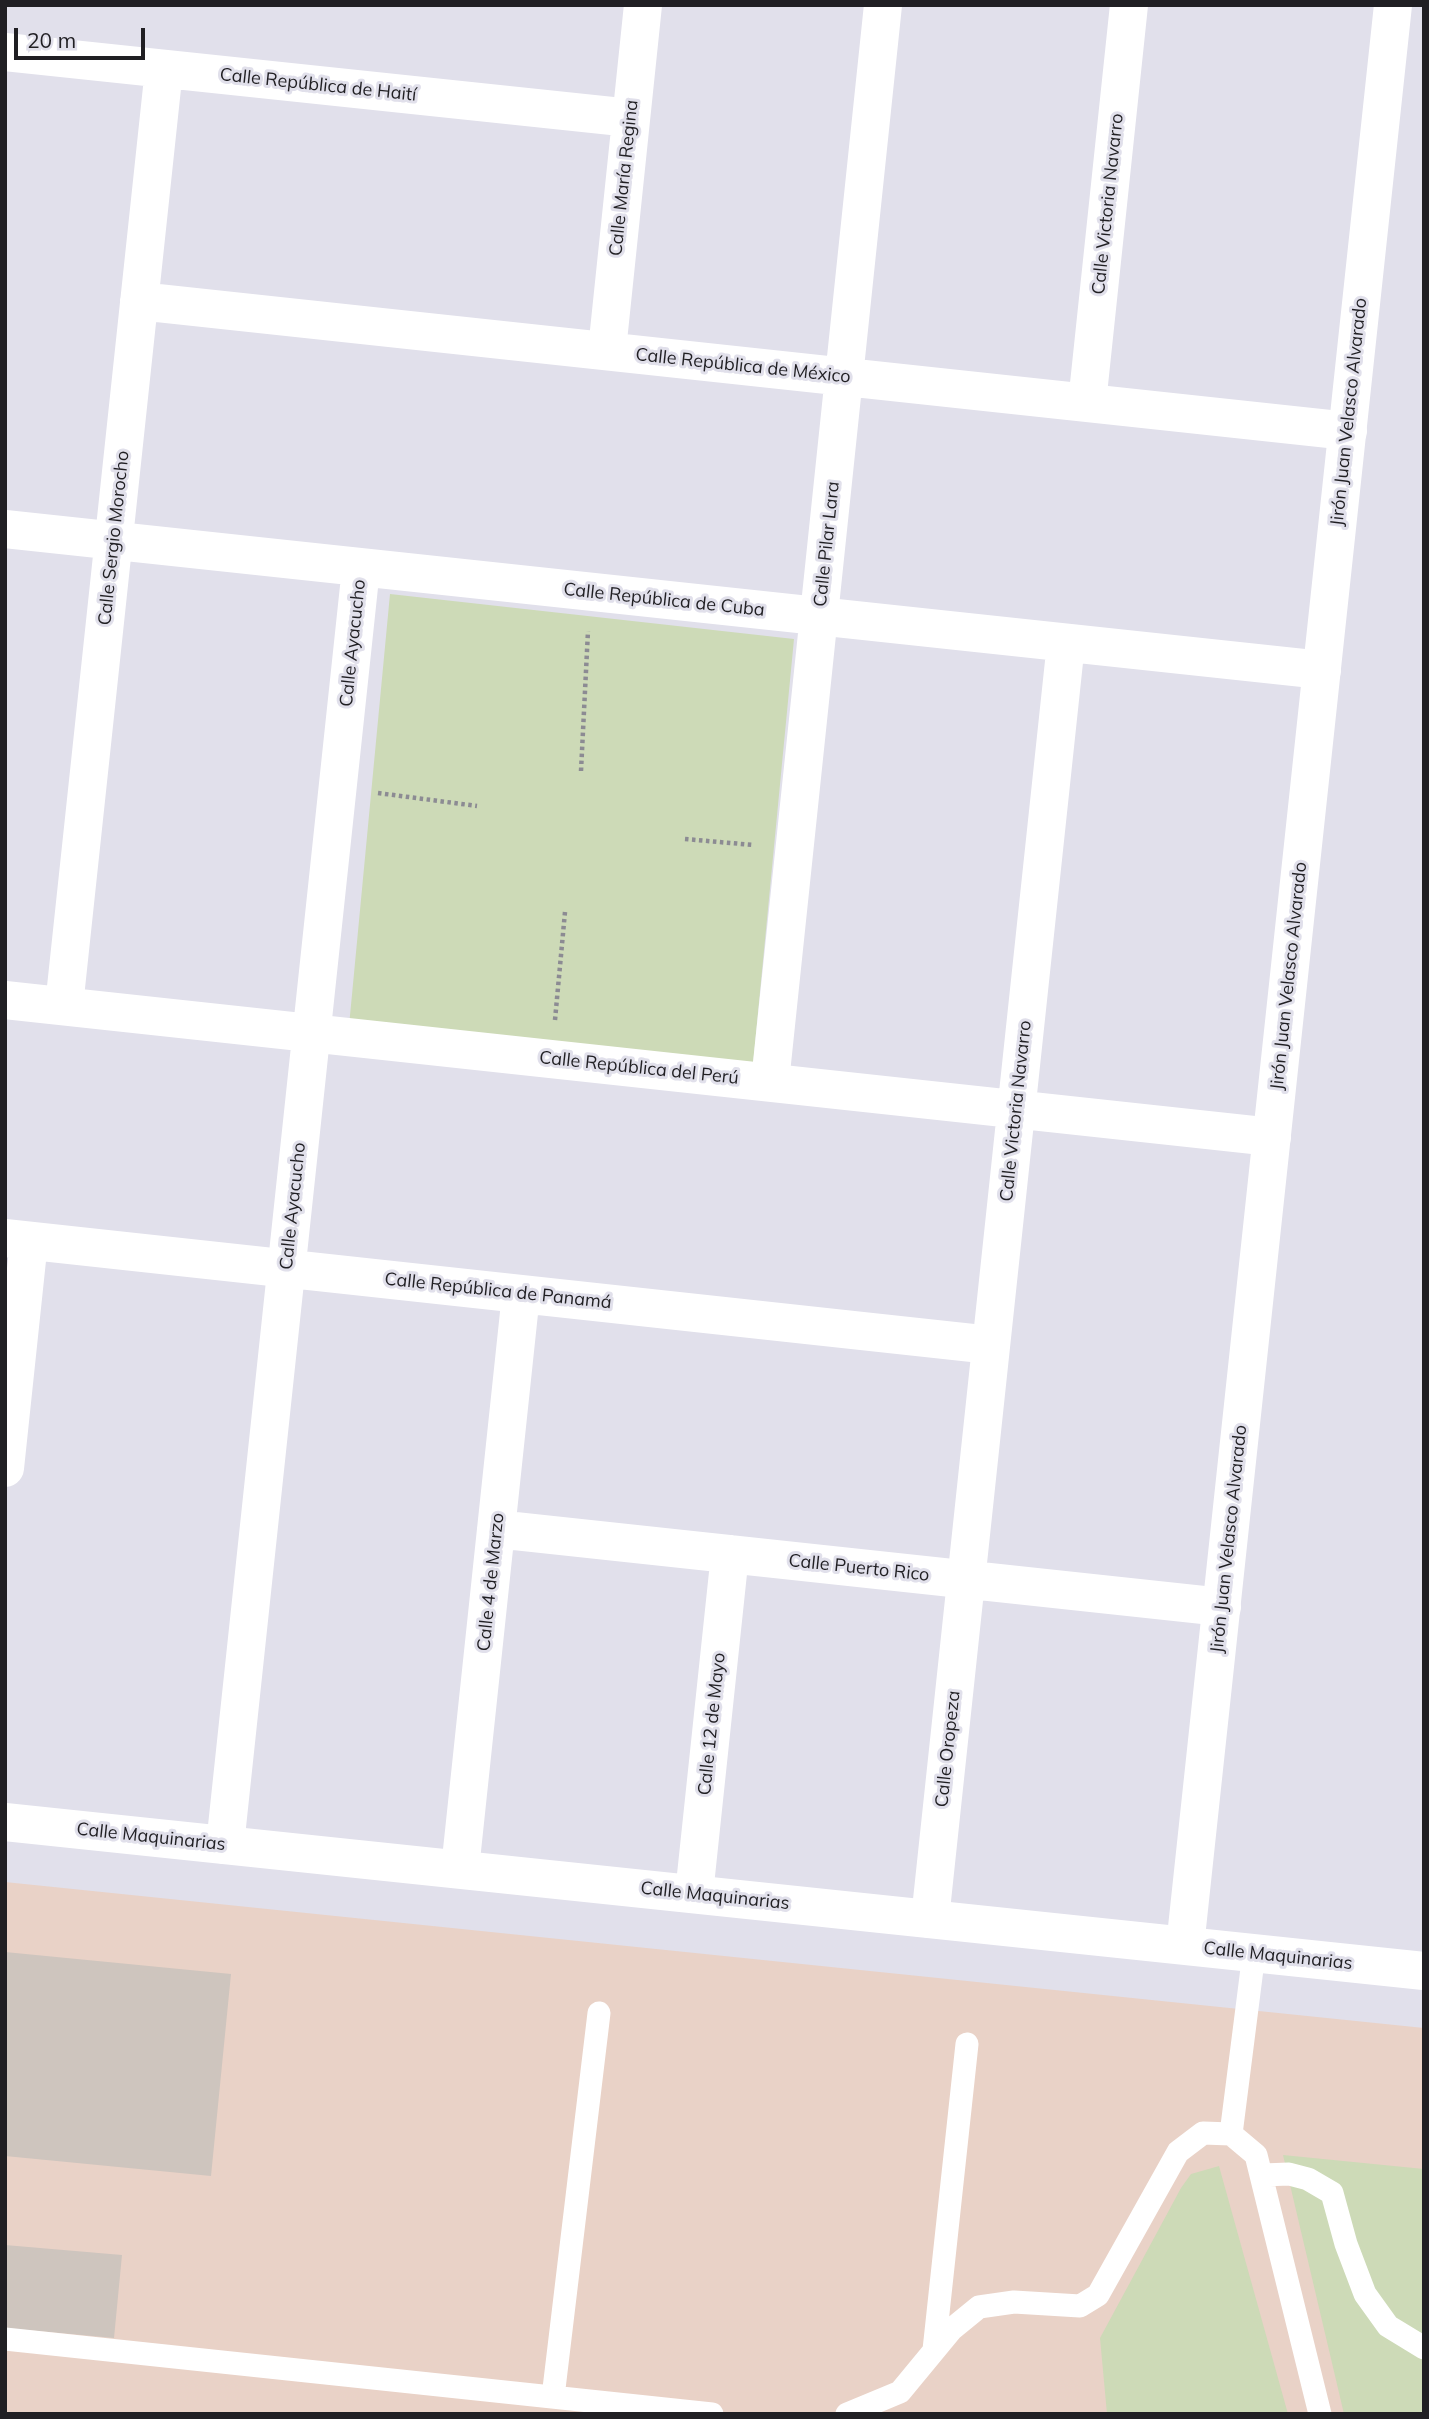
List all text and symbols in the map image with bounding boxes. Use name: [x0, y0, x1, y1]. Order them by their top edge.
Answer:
scale bar: [18, 14, 149, 58]
text: 20 m: [27, 27, 76, 53]
street label: Calle República de Haití: [219, 64, 417, 106]
street label: Calle María Regina: [605, 99, 643, 257]
street label: Calle Victoria Navarro: [1088, 112, 1128, 296]
street label: Jirón Juan Velasco Alvarado: [1326, 297, 1372, 527]
street label: Calle República de México: [634, 344, 852, 388]
street label: Calle Sergio Morocho: [94, 450, 134, 626]
street label: Calle Pilar Lara: [810, 480, 844, 608]
street label: Calle Ayacucho: [336, 578, 370, 708]
street label: Calle República de Cuba: [562, 579, 766, 621]
street label: Jirón Juan Velasco Alvarado: [1266, 861, 1312, 1091]
street label: Calle Victoria Navarro: [996, 1019, 1036, 1203]
street label: Calle República del Perú: [538, 1047, 740, 1089]
street label: Calle Ayacucho: [276, 1141, 310, 1271]
street label: Calle República de Panamá: [383, 1268, 613, 1314]
street label: Jirón Juan Velasco Alvarado: [1206, 1424, 1252, 1654]
street label: Calle 4 de Marzo: [473, 1512, 509, 1652]
street label: Calle Puerto Rico: [787, 1550, 931, 1586]
street label: Calle 12 de Mayo: [694, 1652, 730, 1796]
street label: Calle Oropeza: [931, 1690, 965, 1808]
street label: Calle Maquinarias: [76, 1818, 226, 1856]
street label: Calle Maquinarias: [640, 1877, 790, 1915]
street label: Calle Maquinarias: [1203, 1937, 1353, 1975]

